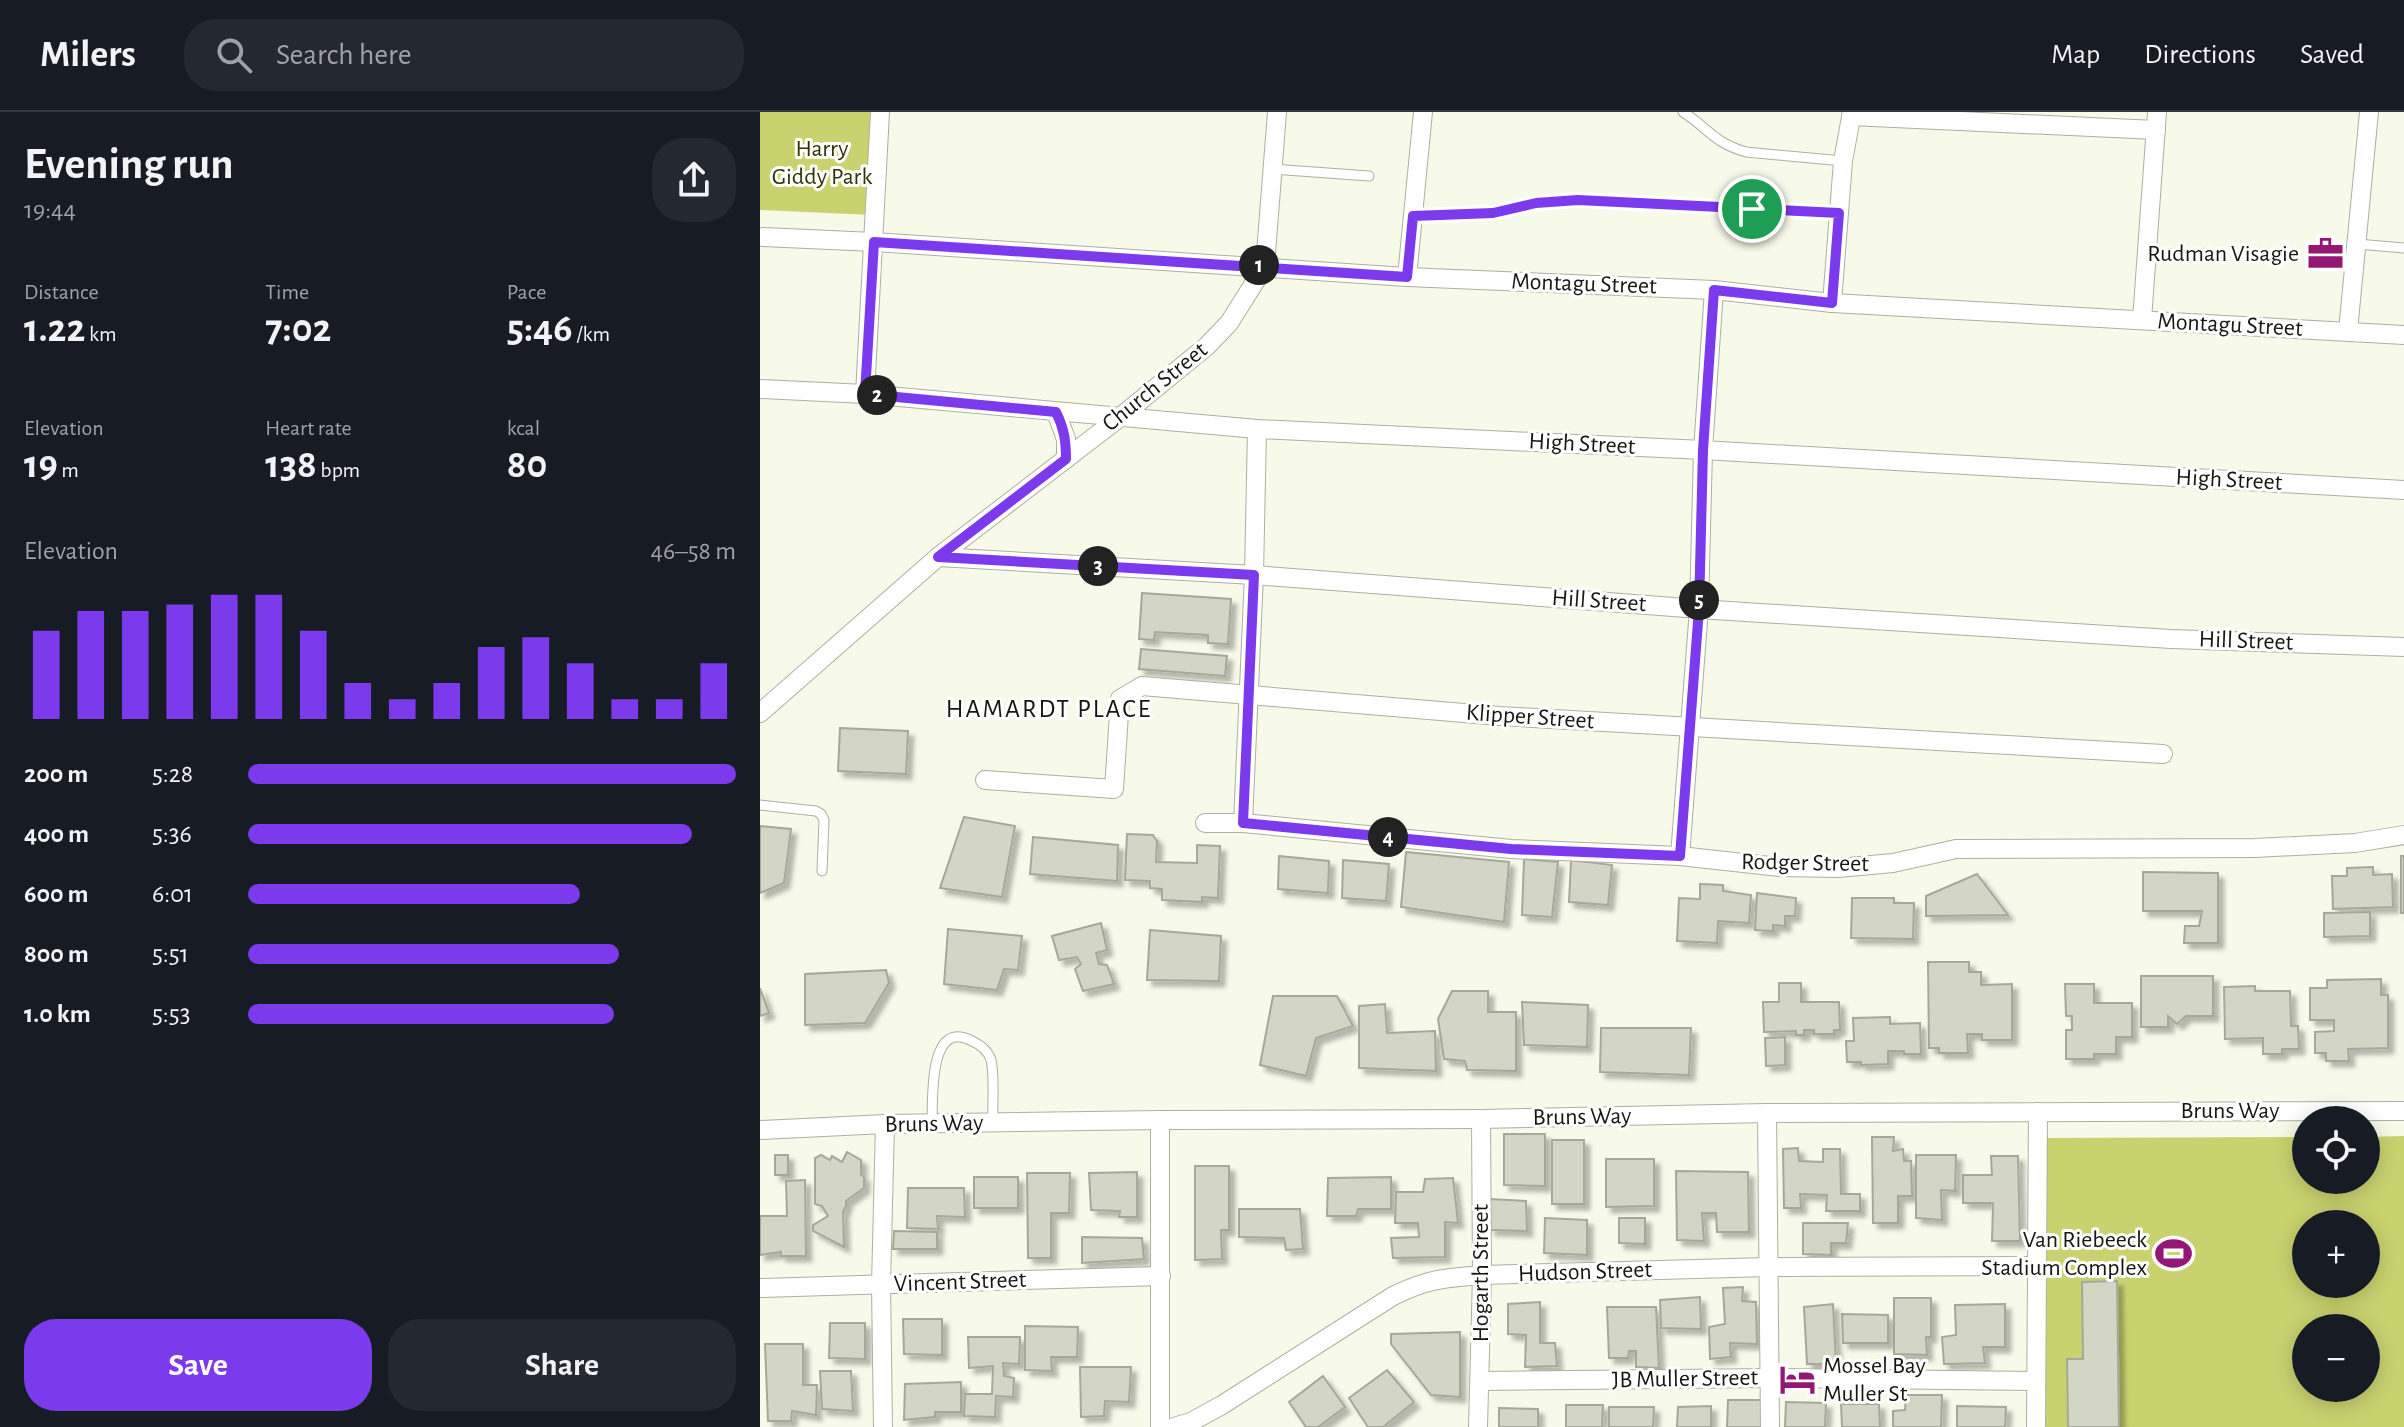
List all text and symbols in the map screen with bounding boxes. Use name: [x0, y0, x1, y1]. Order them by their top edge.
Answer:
search box: [184, 19, 744, 91]
icon: search: [212, 33, 256, 77]
text: Milers: [40, 36, 136, 74]
text: Search here: [276, 40, 412, 70]
text: Map: [2051, 41, 2100, 69]
text: Directions: [2144, 41, 2256, 69]
text: Saved: [2300, 41, 2364, 69]
park label: Harry Giddy Park: [772, 137, 872, 189]
button: share: [652, 138, 736, 222]
text: Evening run: [24, 143, 233, 187]
pin: [1718, 175, 1786, 243]
icon: arrive: [1730, 187, 1774, 231]
text: 19:44: [24, 197, 76, 223]
office icon: Rudman Visagie: [2306, 235, 2344, 273]
place label: Rudman Visagie: [2147, 242, 2299, 266]
pin: 1: [1239, 245, 1279, 285]
text: 1: [1255, 254, 1263, 276]
street label: Montagu Street: [1511, 269, 1657, 299]
text: Distance: [24, 281, 99, 303]
text: Time: [265, 281, 309, 303]
text: Pace: [507, 281, 546, 303]
text: 1.22: [24, 309, 85, 349]
text: 7:02: [265, 309, 331, 349]
text: 5:46: [507, 309, 573, 349]
street label: Montagu Street: [2157, 309, 2304, 341]
text: km: [85, 323, 117, 345]
text: /km: [573, 323, 610, 345]
street label: Church Street: [1098, 338, 1212, 436]
pin: 2: [857, 375, 897, 415]
text: 2: [872, 384, 882, 406]
text: Elevation: [24, 417, 104, 439]
text: Heart rate: [265, 417, 352, 439]
text: kcal: [507, 417, 540, 439]
street label: High Street: [1528, 429, 1636, 459]
text: 19: [24, 445, 58, 485]
text: 138: [265, 445, 317, 485]
text: 80: [507, 445, 547, 485]
text: m: [58, 459, 79, 481]
text: bpm: [317, 459, 360, 481]
street label: High Street: [2175, 465, 2283, 495]
text: Elevation: [24, 538, 118, 564]
text: 46–58 m: [651, 538, 736, 564]
pin: 3: [1078, 546, 1118, 586]
text: 3: [1093, 555, 1103, 577]
pin: 5: [1679, 580, 1719, 620]
street label: Hill Street: [1551, 586, 1647, 616]
text: 5: [1694, 589, 1704, 611]
street label: Hill Street: [2198, 627, 2294, 655]
district label: HAMARDT PLACE: [946, 696, 1152, 722]
street label: Klipper Street: [1465, 701, 1595, 733]
text: 200 m: [24, 761, 88, 787]
text: 5:28: [152, 761, 193, 787]
pin: 4: [1368, 817, 1408, 857]
text: 400 m: [24, 821, 89, 847]
text: 5:36: [152, 821, 192, 847]
text: 4: [1382, 826, 1394, 848]
street label: Rodger Street: [1741, 850, 1869, 876]
text: 600 m: [24, 881, 89, 907]
text: 6:01: [152, 881, 193, 907]
text: 800 m: [24, 941, 89, 967]
text: 5:51: [152, 941, 189, 967]
text: 1.0 km: [24, 1001, 91, 1027]
text: 5:53: [152, 1001, 190, 1027]
street label: Bruns Way: [2181, 1099, 2279, 1123]
street label: Bruns Way: [1532, 1104, 1632, 1130]
map controls: [2292, 1106, 2380, 1402]
button: locate: [2292, 1106, 2380, 1194]
street label: Bruns Way: [884, 1111, 984, 1137]
street label: Hogarth Street: [1469, 1204, 1493, 1342]
button: +: [2292, 1210, 2380, 1298]
place label: Van Riebeeck Stadium Complex: [1981, 1228, 2148, 1280]
sports icon: Van Riebeeck Stadium Complex: [2154, 1235, 2192, 1273]
street label: Hudson Street: [1518, 1258, 1653, 1286]
street label: Vincent Street: [893, 1268, 1027, 1296]
button: −: [2292, 1314, 2380, 1402]
button: Save: [24, 1319, 372, 1411]
button: Share: [388, 1319, 736, 1411]
place label: Mossel Bay Muller St: [1823, 1354, 1926, 1406]
hotel icon: Mossel Bay Muller St: [1778, 1361, 1816, 1399]
street label: JB Muller Street: [1612, 1366, 1759, 1392]

